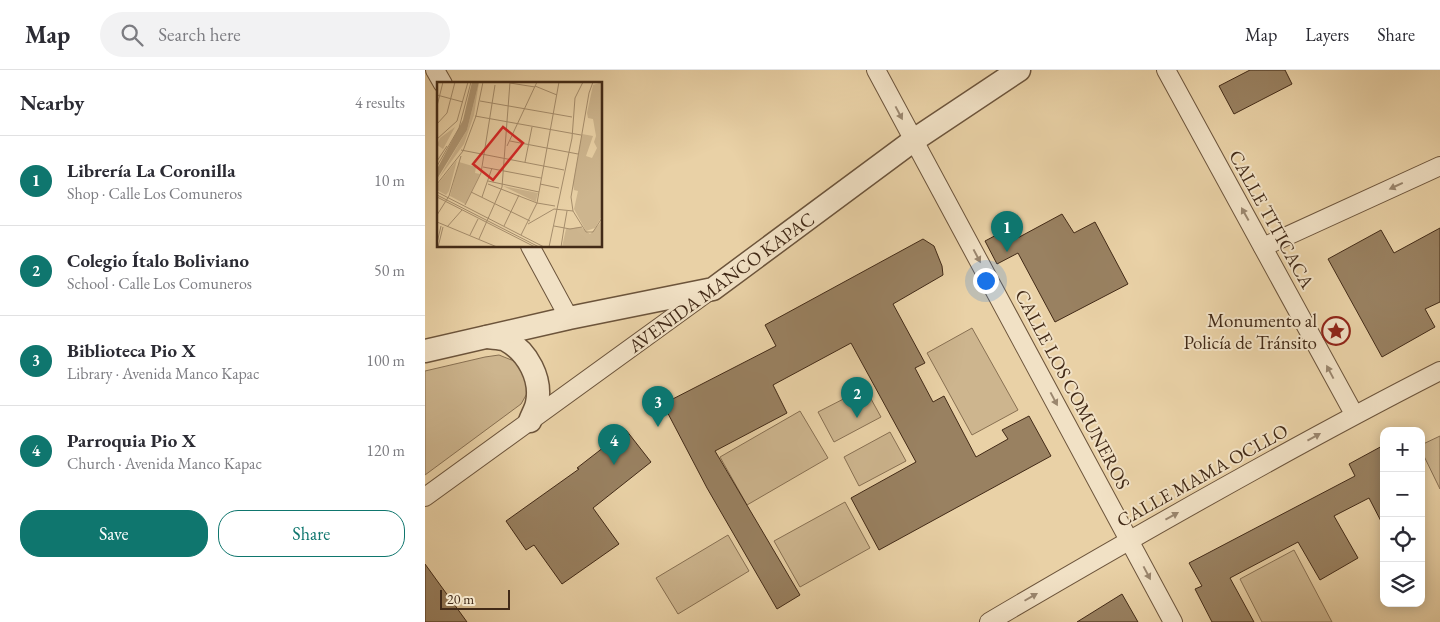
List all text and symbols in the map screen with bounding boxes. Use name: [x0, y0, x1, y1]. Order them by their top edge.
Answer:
search box: [100, 12, 450, 57]
text: Map: [25, 19, 70, 50]
icon: search: [118, 21, 146, 49]
text: Search here: [158, 22, 241, 47]
text: Map: [1245, 23, 1277, 46]
text: Layers: [1305, 23, 1349, 46]
text: Share: [1377, 23, 1415, 46]
inset map: [437, 82, 603, 248]
text: Nearby: [20, 89, 84, 116]
text: 4 results: [355, 92, 405, 113]
one-way arrow: [895, 106, 903, 120]
street label: CALLE TITICACA: [1223, 146, 1320, 294]
text: Librería La Coronilla: [67, 158, 236, 183]
text: 1: [32, 170, 40, 191]
text: 10 m: [374, 170, 405, 191]
one-way arrow: [1389, 182, 1403, 190]
text: Shop · Calle Los Comuneros: [67, 183, 242, 204]
street label: AVENIDA MANCO KAPAC: [622, 206, 819, 359]
one-way arrow: [1240, 207, 1249, 220]
pin: 1: [991, 211, 1023, 252]
text: Colegio Ítalo Boliviano: [67, 248, 249, 273]
one-way arrow: [973, 248, 981, 263]
text: 2: [32, 260, 40, 281]
text: 50 m: [374, 260, 405, 281]
your location: [973, 268, 999, 294]
text: School · Calle Los Comuneros: [67, 273, 252, 294]
street label: CALLE LOS COMUNEROS: [1009, 285, 1136, 494]
place label: Monumento al Policía de Tránsito: [1184, 308, 1317, 355]
place icon: Monumento al Policía de Tránsito: [1321, 316, 1351, 346]
text: Biblioteca Pio X: [67, 338, 196, 363]
text: 3: [32, 350, 40, 371]
text: 100 m: [366, 350, 405, 371]
text: Library · Avenida Manco Kapac: [67, 363, 259, 384]
one-way arrow: [1326, 365, 1335, 379]
pin: 2: [841, 377, 873, 418]
pin: 3: [642, 386, 674, 427]
one-way arrow: [1050, 392, 1058, 406]
street label: CALLE MAMA OCLLO: [1112, 418, 1292, 533]
pin: 4: [598, 424, 630, 465]
map controls: [1380, 427, 1425, 607]
button: +: [1380, 427, 1425, 472]
text: Parroquia Pio X: [67, 428, 196, 453]
one-way arrow: [1306, 433, 1321, 441]
text: 4: [32, 440, 40, 461]
text: 120 m: [366, 440, 405, 461]
text: Church · Avenida Manco Kapac: [67, 453, 262, 474]
button: −: [1380, 472, 1425, 517]
button: Save: [20, 510, 208, 557]
button: Share: [218, 510, 405, 557]
one-way arrow: [1164, 512, 1179, 520]
button: locate: [1380, 517, 1425, 562]
button: layers: [1380, 562, 1425, 607]
one-way arrow: [1143, 566, 1151, 580]
scale bar: [440, 587, 510, 610]
text: 20 m: [447, 590, 474, 608]
one-way arrow: [1024, 593, 1038, 602]

